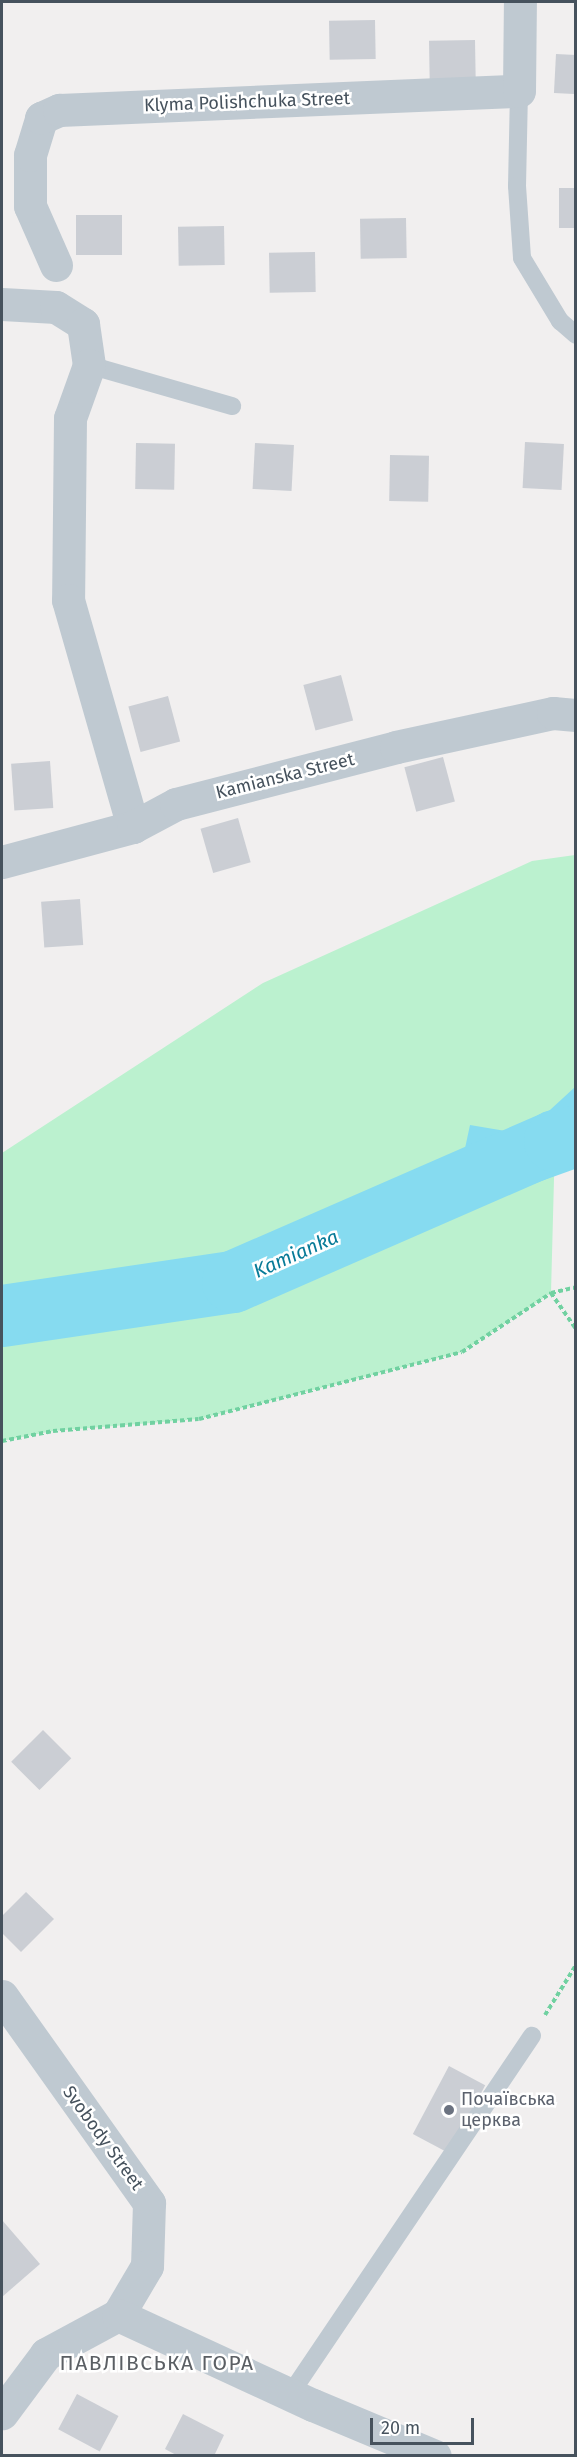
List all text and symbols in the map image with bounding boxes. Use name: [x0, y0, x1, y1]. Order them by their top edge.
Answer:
street label: Klyma Polishchuka Street: [144, 88, 350, 116]
street label: Kamianska Street: [214, 748, 356, 804]
water label: Kamianka: [250, 1225, 342, 1283]
street label: Svobody Street: [58, 2082, 148, 2194]
place label: Почаївська церква: [461, 2089, 555, 2132]
marker: Почаївська церква: [442, 2103, 456, 2117]
district label: ПАВЛІВСЬКА ГОРА: [60, 2350, 254, 2376]
scale bar: [373, 2406, 476, 2444]
text: 20 m: [381, 2417, 420, 2439]

